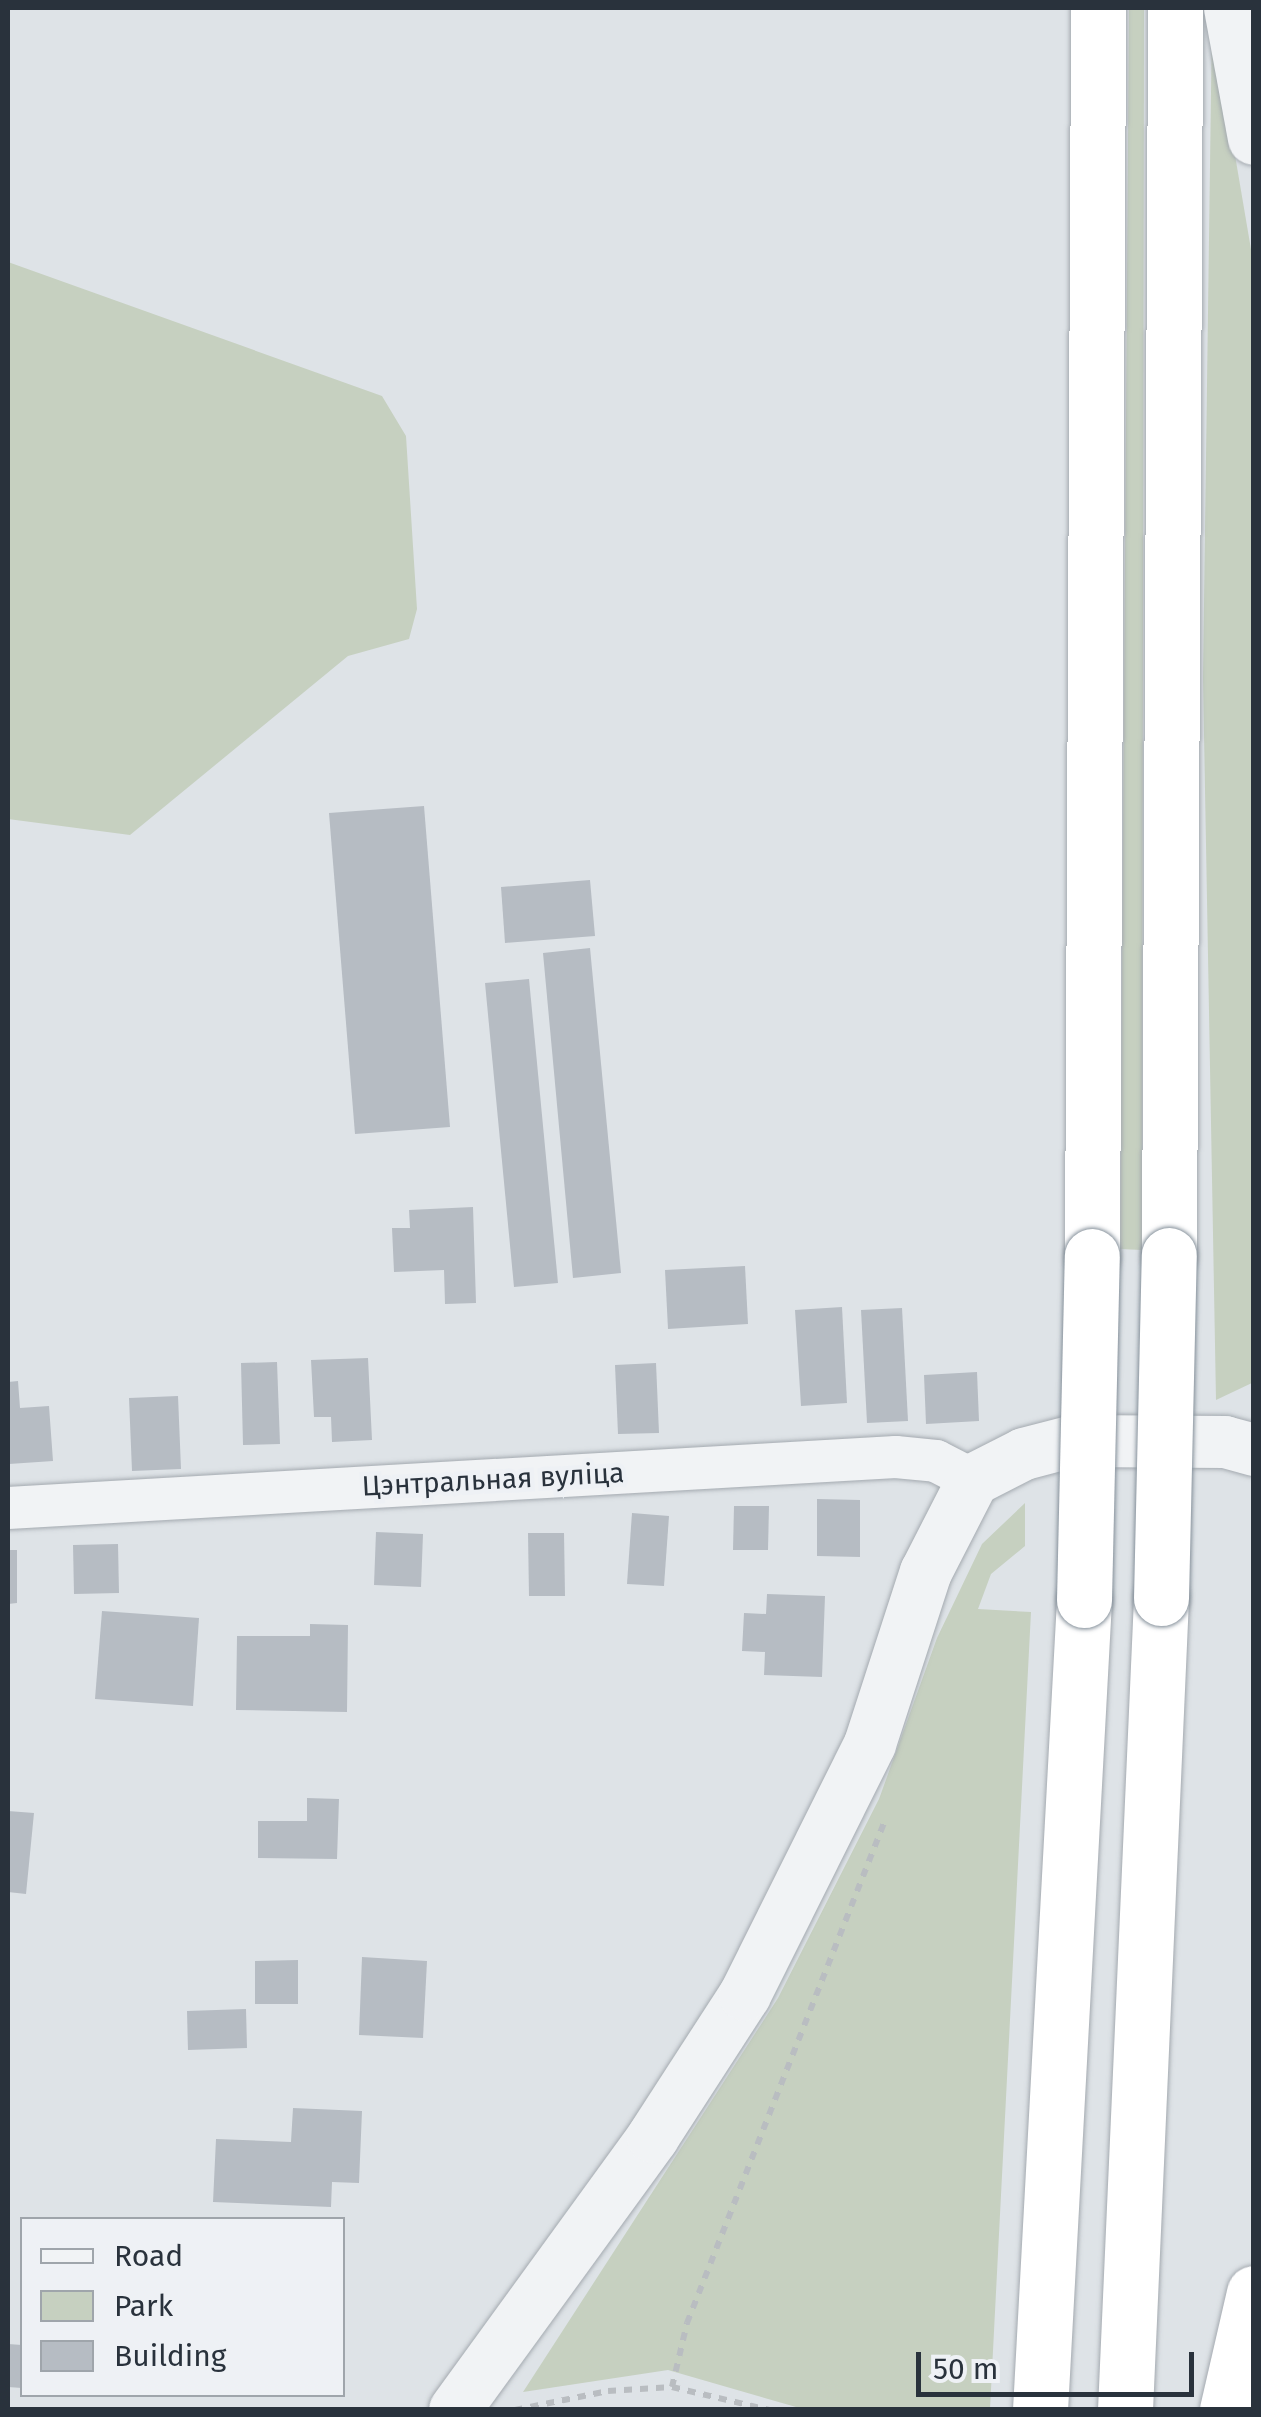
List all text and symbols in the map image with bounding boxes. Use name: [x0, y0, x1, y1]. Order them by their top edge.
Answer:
street label: Цэнтральная вуліца: [361, 1456, 625, 1504]
legend: [20, 2217, 345, 2397]
text: Road: [114, 2238, 183, 2274]
text: Park: [114, 2288, 173, 2324]
scale bar: [921, 2332, 1198, 2394]
text: Building: [114, 2338, 226, 2374]
text: 50 m: [933, 2351, 998, 2387]

